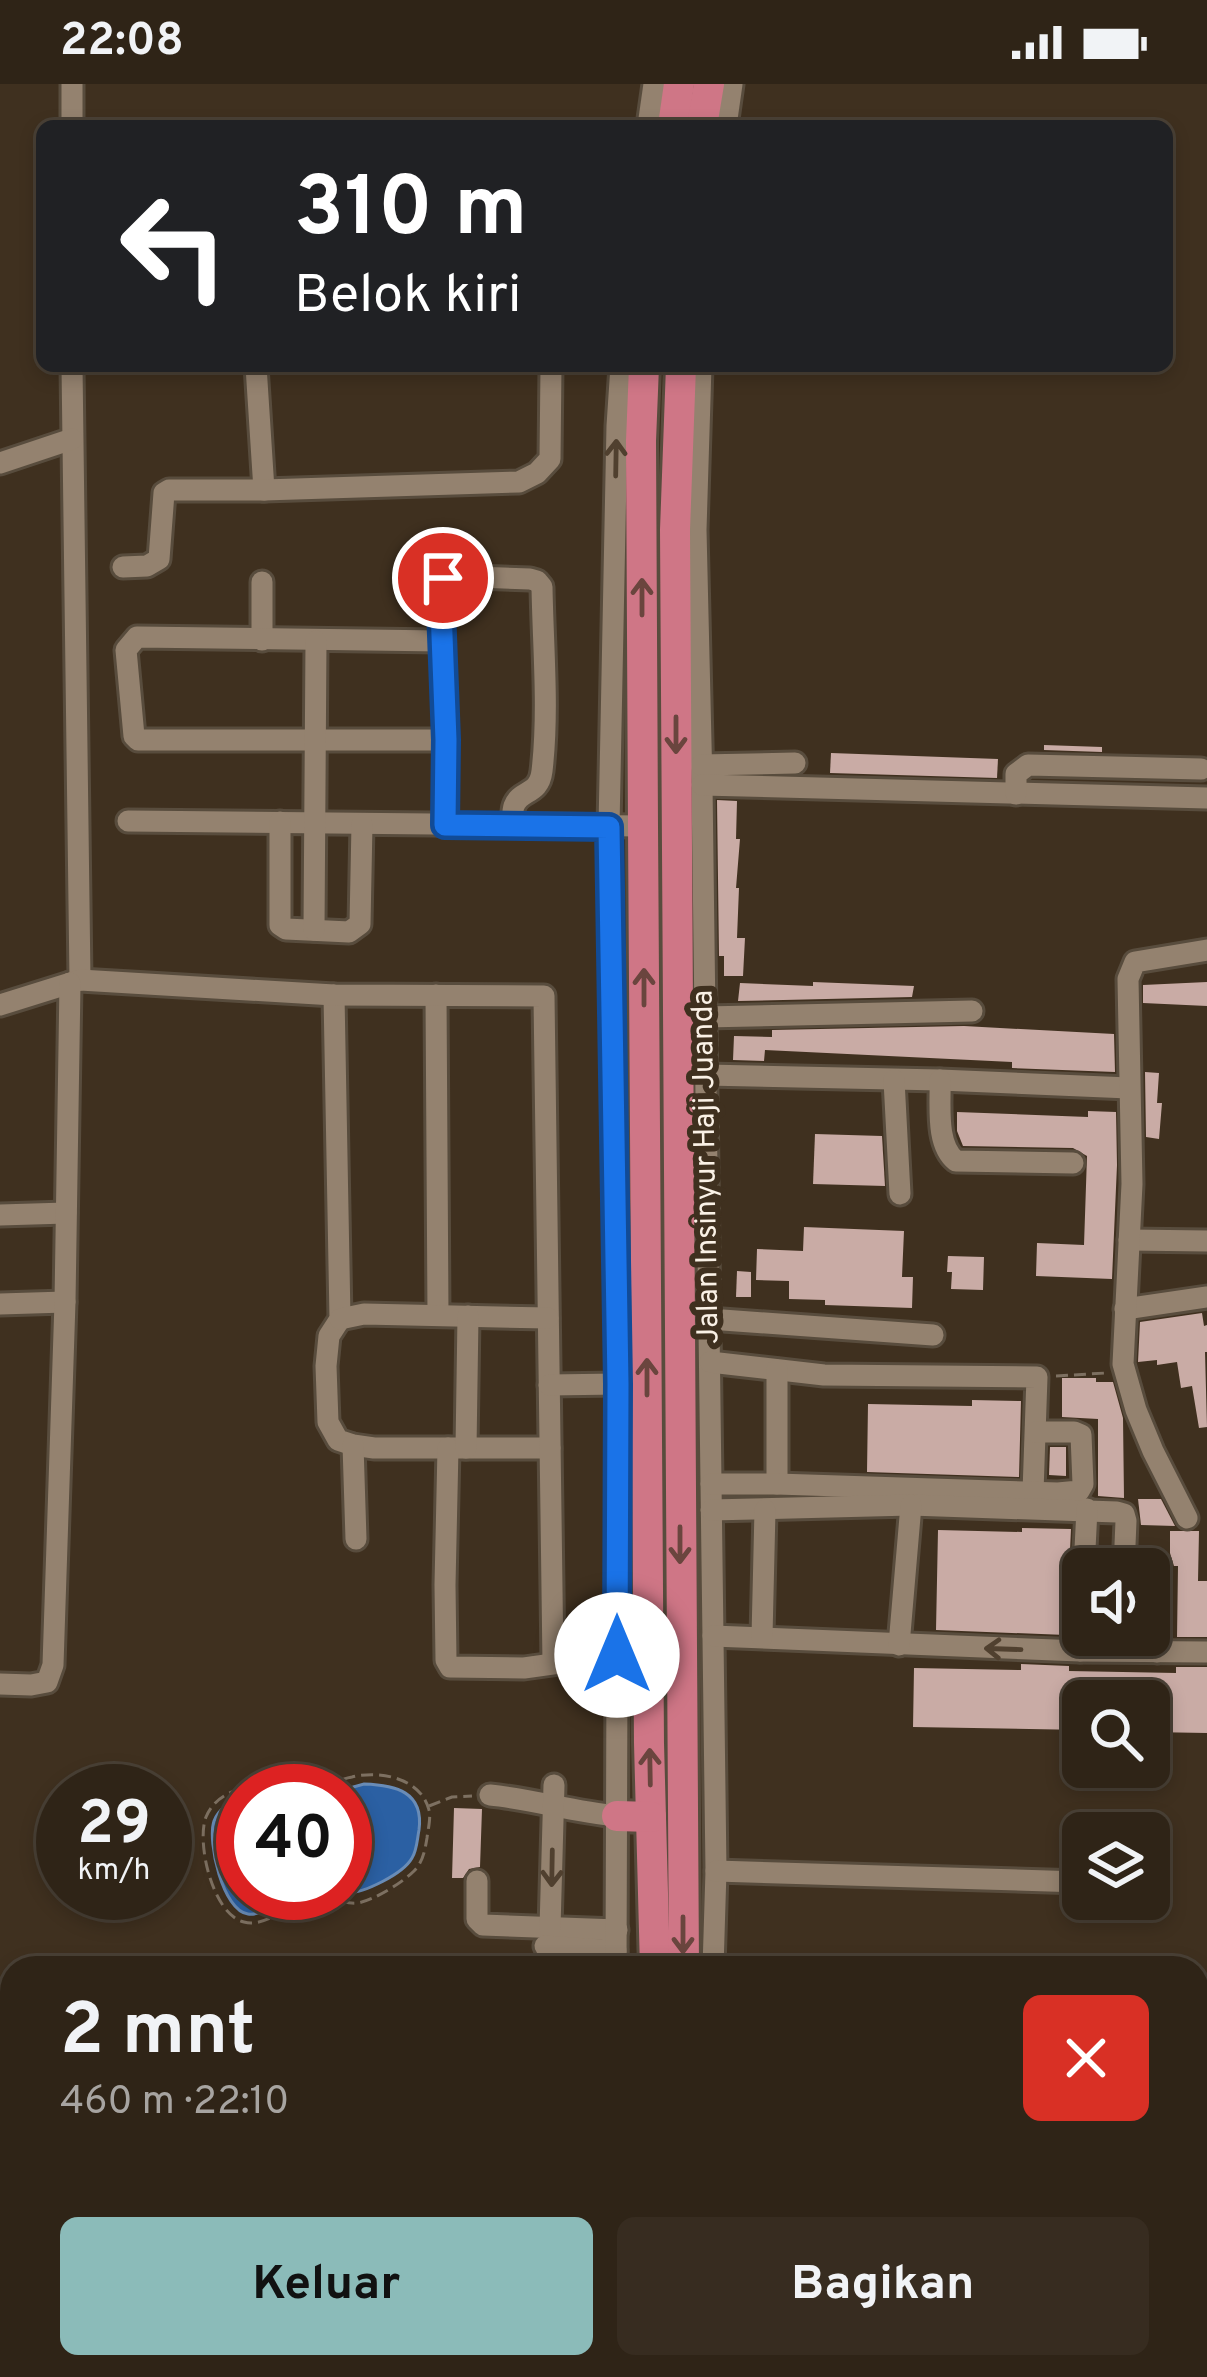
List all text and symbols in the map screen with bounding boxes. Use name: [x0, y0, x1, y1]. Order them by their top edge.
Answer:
text: 22:08: [60, 14, 184, 71]
text: 310 m: [294, 159, 528, 265]
icon: left: [96, 168, 252, 324]
text: Belok kiri: [294, 263, 521, 332]
one-way arrow: [605, 439, 628, 478]
pin: [392, 527, 494, 629]
icon: arrive: [410, 545, 476, 611]
one-way arrow: [631, 578, 653, 617]
one-way arrow: [665, 715, 687, 754]
one-way arrow: [633, 968, 655, 1007]
street label: Jalan Insinyur Haji Juanda: [685, 990, 729, 1344]
one-way arrow: [636, 1358, 658, 1397]
one-way arrow: [669, 1525, 691, 1564]
map controls: [1062, 1548, 1170, 1920]
button: sound: [1062, 1548, 1170, 1656]
position arrow: [554, 1592, 680, 1718]
one-way arrow: [984, 1637, 1023, 1660]
button: search: [1062, 1680, 1170, 1788]
one-way arrow: [638, 1748, 661, 1787]
speed limit sign: 40: [216, 1764, 372, 1920]
text: 29: [77, 1789, 151, 1865]
button: layers: [1062, 1812, 1170, 1920]
one-way arrow: [540, 1848, 563, 1887]
text: km/h: [78, 1853, 150, 1890]
one-way arrow: [672, 1915, 694, 1954]
text: 2 mnt: [60, 1988, 255, 2080]
button: close: [1023, 1995, 1149, 2121]
text: 460 m · 22:10: [60, 2079, 289, 2128]
button: Keluar: [60, 2217, 593, 2355]
button: Bagikan: [617, 2217, 1149, 2355]

